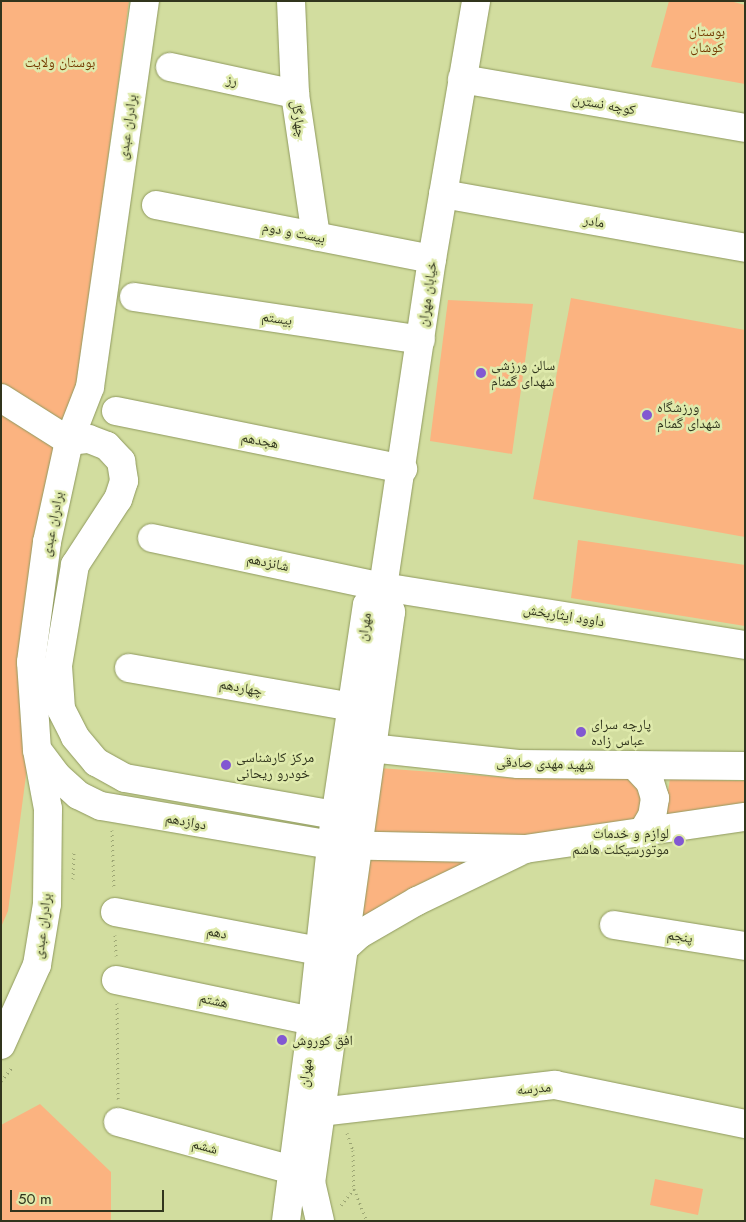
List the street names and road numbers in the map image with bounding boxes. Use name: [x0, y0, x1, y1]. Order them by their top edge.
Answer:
street label: رز: [225, 71, 239, 89]
street label: کوچه نسترن: [571, 90, 637, 118]
street label: برادران عبدی: [114, 93, 140, 161]
street label: چهارگل: [288, 99, 310, 139]
street label: مادر: [582, 211, 606, 231]
street label: بیست و دوم: [261, 218, 327, 246]
street label: خیابان مهران: [414, 260, 440, 328]
street label: بیستم: [261, 308, 293, 328]
street label: هجدهم: [240, 428, 280, 452]
street label: برادران عبدی: [37, 490, 67, 558]
street label: شانزدهم: [245, 549, 291, 575]
street label: داوود ایثاربخش: [522, 600, 606, 630]
street label: مهران: [354, 612, 374, 642]
street label: چهاردهم: [218, 675, 264, 699]
street label: شهید مهدی صادقی: [496, 753, 594, 773]
street label: دوازدهم: [164, 809, 208, 833]
street label: برادران عبدی: [30, 892, 54, 960]
street label: دهم: [205, 922, 229, 942]
street label: پنجم: [666, 926, 694, 946]
street label: هشتم: [198, 989, 230, 1011]
street label: مهران: [295, 1058, 315, 1088]
street label: مدرسه: [516, 1078, 552, 1098]
street label: ششم: [190, 1135, 220, 1157]

